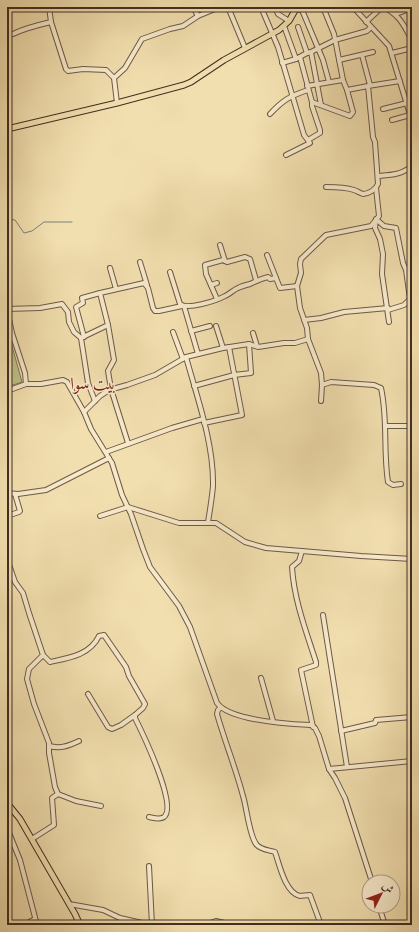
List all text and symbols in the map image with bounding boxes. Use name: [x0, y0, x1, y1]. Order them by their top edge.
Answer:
district label: بيت سوا: [70, 372, 116, 394]
north arrow: [361, 874, 401, 914]
text: ش: [380, 879, 397, 896]

